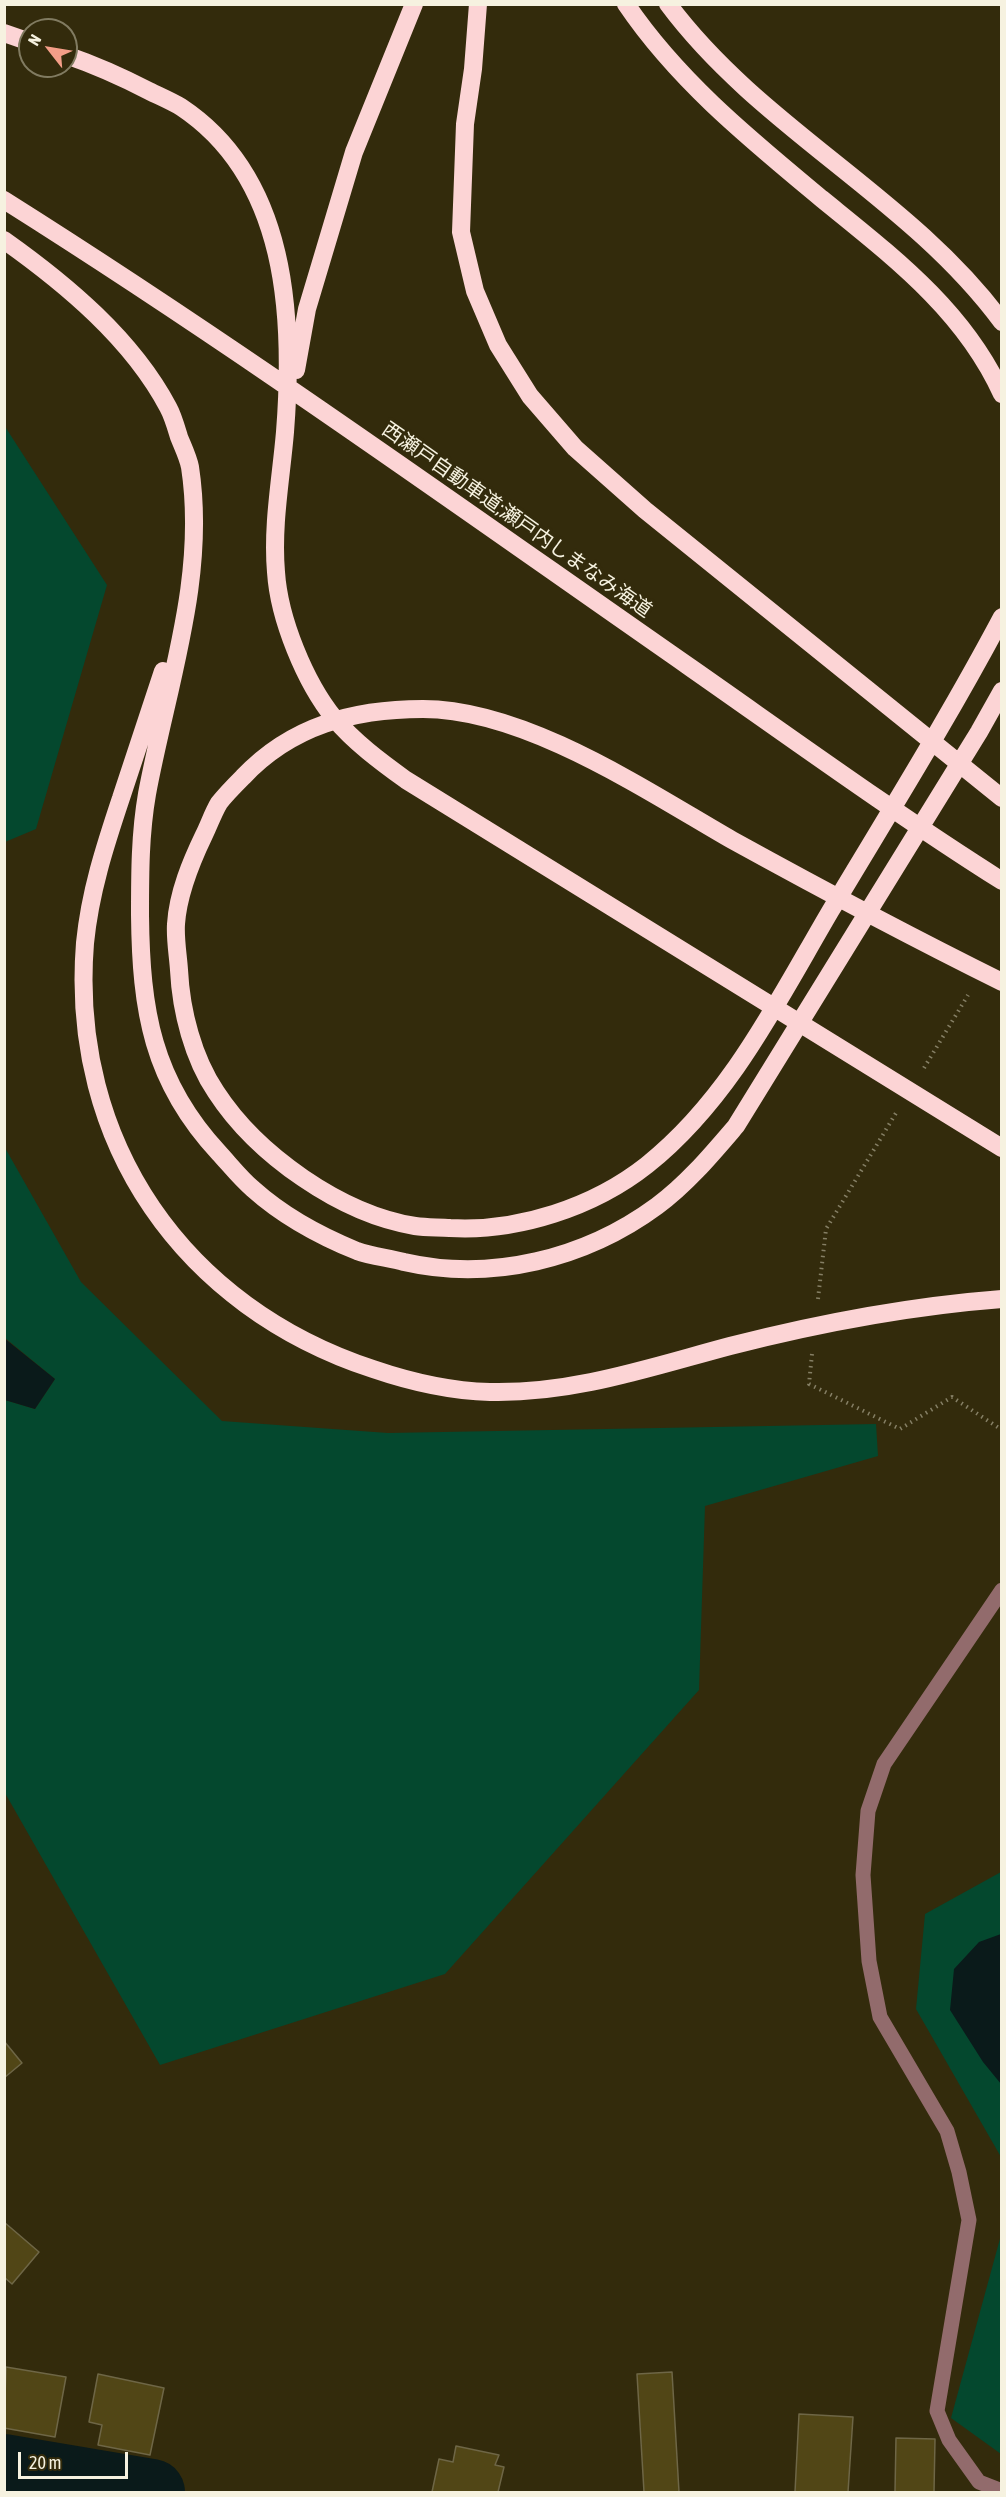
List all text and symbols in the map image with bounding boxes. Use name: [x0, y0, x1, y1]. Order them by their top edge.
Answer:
north arrow: [18, 18, 78, 78]
text: N: [24, 31, 44, 48]
street label: 西瀬戸自動車道;瀬戸内しまなみ海道: [378, 417, 656, 623]
scale bar: [21, 2440, 130, 2478]
text: 20 m: [29, 2452, 61, 2473]

